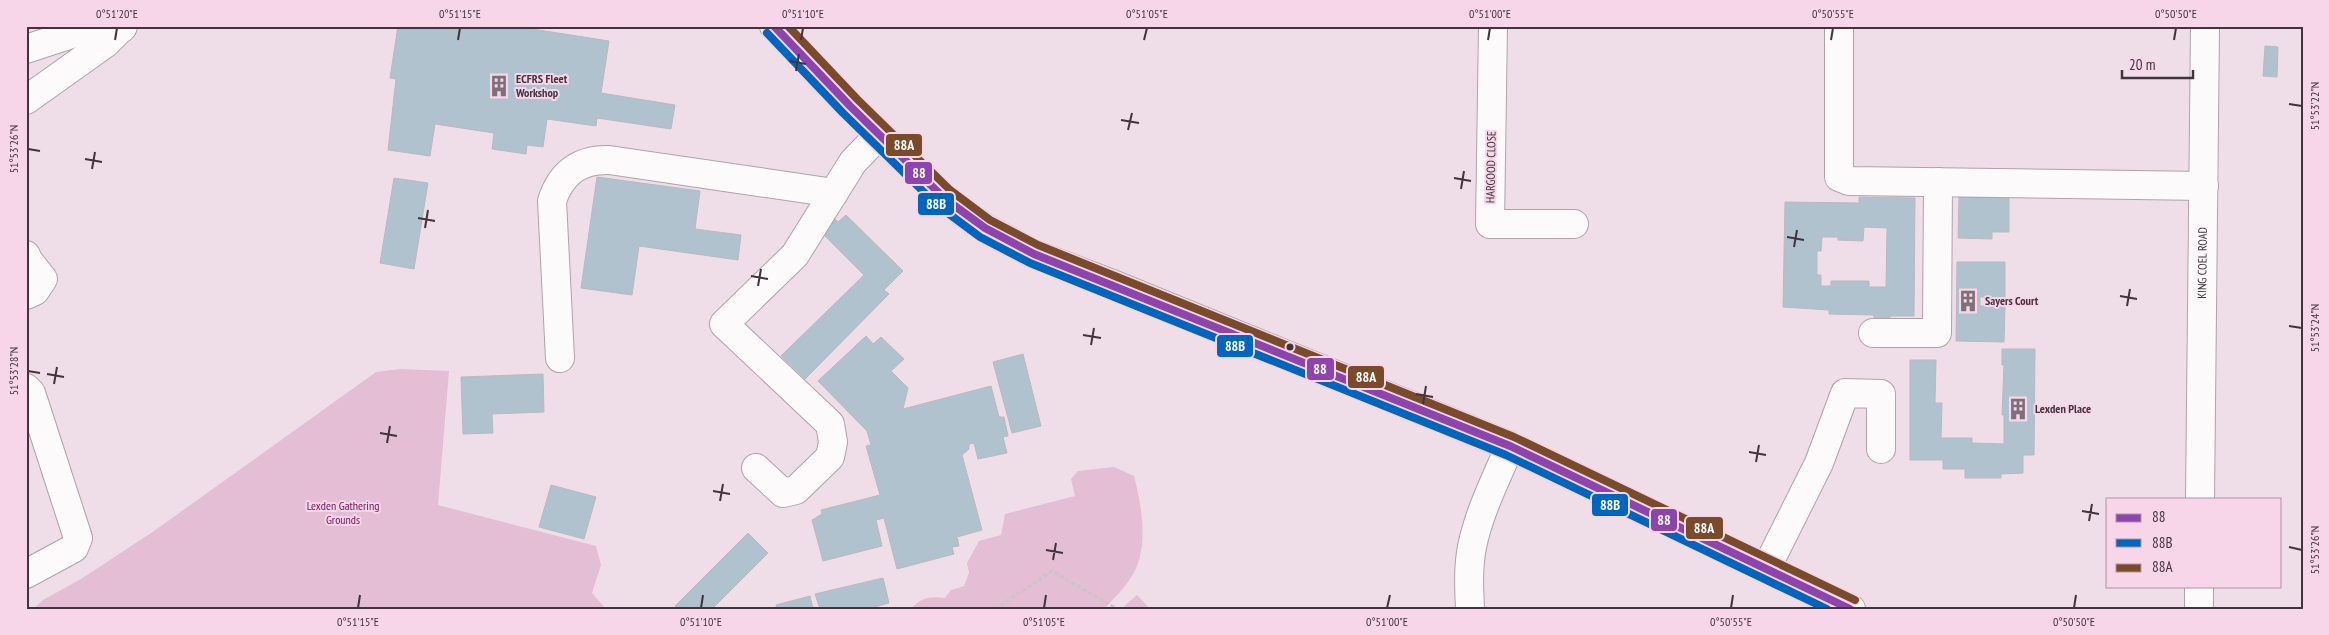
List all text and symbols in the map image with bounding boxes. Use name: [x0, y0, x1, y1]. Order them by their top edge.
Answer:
text: 0°51'20"E: [96, 6, 138, 21]
text: 0°51'15"E: [439, 6, 481, 21]
text: 0°51'10"E: [782, 6, 824, 21]
text: 0°51'05"E: [1126, 6, 1168, 21]
text: 0°51'00"E: [1469, 6, 1511, 21]
text: 0°50'55"E: [1812, 6, 1854, 21]
text: 0°50'50"E: [2155, 6, 2197, 21]
scale bar: [2122, 48, 2193, 80]
text: 20 m: [2129, 55, 2155, 74]
place label: ECFRS Fleet Workshop: [515, 71, 568, 100]
building icon: ECFRS Fleet Workshop: [486, 73, 512, 99]
text: 51°53'22"N: [2307, 82, 2322, 130]
text: 51°53'26"N: [6, 125, 21, 173]
street label: HARGOOD CLOSE: [1482, 131, 1499, 203]
line badge: 88A: [885, 133, 923, 157]
text: 88A: [894, 136, 915, 154]
line badge: 88: [904, 161, 933, 185]
text: 88: [912, 164, 926, 182]
line badge: 88B: [917, 192, 955, 216]
text: 88B: [926, 195, 946, 213]
street label: KING COEL ROAD: [2194, 227, 2210, 299]
building icon: Sayers Court: [1955, 288, 1981, 314]
place label: Sayers Court: [1985, 293, 2039, 308]
text: 51°53'24"N: [2307, 304, 2322, 352]
line badge: 88B: [1216, 334, 1254, 358]
text: 88B: [1225, 337, 1245, 355]
unlabelled marker: [1285, 342, 1295, 352]
text: 51°53'28"N: [6, 347, 21, 395]
line badge: 88: [1306, 357, 1335, 381]
text: 88: [1313, 360, 1327, 378]
line badge: 88A: [1347, 365, 1385, 389]
text: 88A: [1356, 368, 1377, 386]
building icon: Lexden Place: [2005, 396, 2031, 422]
place label: Lexden Place: [2035, 401, 2091, 416]
line badge: 88B: [1591, 493, 1629, 517]
text: 88B: [1600, 496, 1620, 514]
park label: Lexden Gathering Grounds: [307, 498, 379, 527]
legend: [2106, 498, 2282, 588]
text: 88: [2152, 507, 2166, 526]
line badge: 88: [1650, 508, 1678, 532]
text: 88: [1657, 511, 1671, 529]
line badge: 88A: [1685, 516, 1724, 540]
text: 88A: [1694, 519, 1715, 537]
text: 51°53'26"N: [2307, 526, 2322, 574]
text: 88B: [2152, 533, 2173, 552]
text: 88A: [2152, 557, 2174, 576]
text: 0°51'15"E: [337, 614, 379, 629]
text: 0°51'10"E: [680, 614, 722, 629]
text: 0°51'05"E: [1023, 614, 1065, 629]
text: 0°51'00"E: [1366, 614, 1408, 629]
text: 0°50'55"E: [1710, 614, 1752, 629]
text: 0°50'50"E: [2053, 614, 2095, 629]

